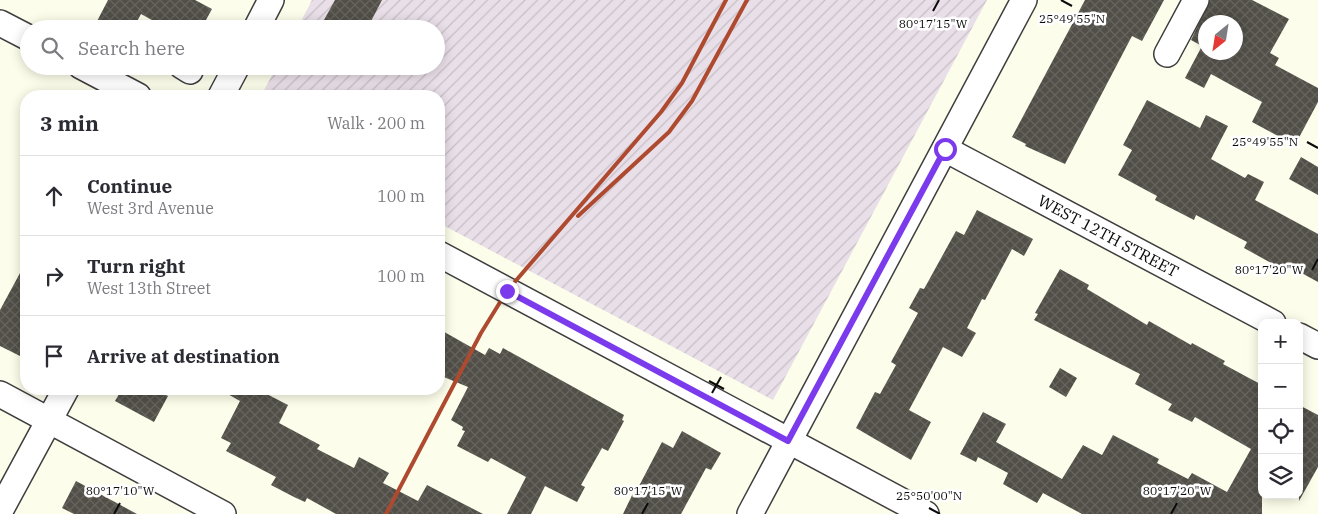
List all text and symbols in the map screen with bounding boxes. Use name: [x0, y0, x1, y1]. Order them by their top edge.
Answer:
text: 25°49'55"N: [1039, 11, 1105, 26]
north arrow: [1198, 15, 1243, 60]
text: 80°17'15"W: [899, 16, 968, 31]
search box: [20, 20, 445, 75]
icon: search: [38, 34, 66, 62]
text: Search here: [78, 36, 185, 60]
text: 3 min: [40, 109, 99, 137]
text: Walk · 200 m: [327, 113, 425, 133]
text: 25°49'55"N: [1232, 134, 1298, 149]
route start: [934, 138, 957, 161]
text: Continue: [87, 174, 172, 198]
icon: ahead: [40, 182, 68, 210]
text: 100 m: [377, 186, 425, 206]
street label: WEST 12TH STREET: [1035, 190, 1182, 281]
text: West 3rd Avenue: [87, 198, 214, 218]
text: Turn right: [87, 254, 185, 278]
icon: right: [40, 262, 68, 290]
text: 80°17'20"W: [1235, 262, 1304, 277]
text: 100 m: [377, 266, 425, 286]
text: West 13th Street: [87, 278, 211, 298]
route end: [496, 280, 519, 303]
map controls: [1258, 319, 1303, 499]
button: +: [1258, 319, 1303, 364]
icon: arrive: [40, 342, 68, 370]
text: Arrive at destination: [87, 344, 280, 368]
button: −: [1258, 364, 1303, 409]
button: locate: [1258, 409, 1303, 454]
button: layers: [1258, 454, 1303, 499]
text: 80°17'10"W: [86, 483, 155, 498]
text: 80°17'15"W: [614, 483, 683, 498]
text: 80°17'20"W: [1143, 483, 1212, 498]
text: 25°50'00"N: [896, 488, 962, 503]

